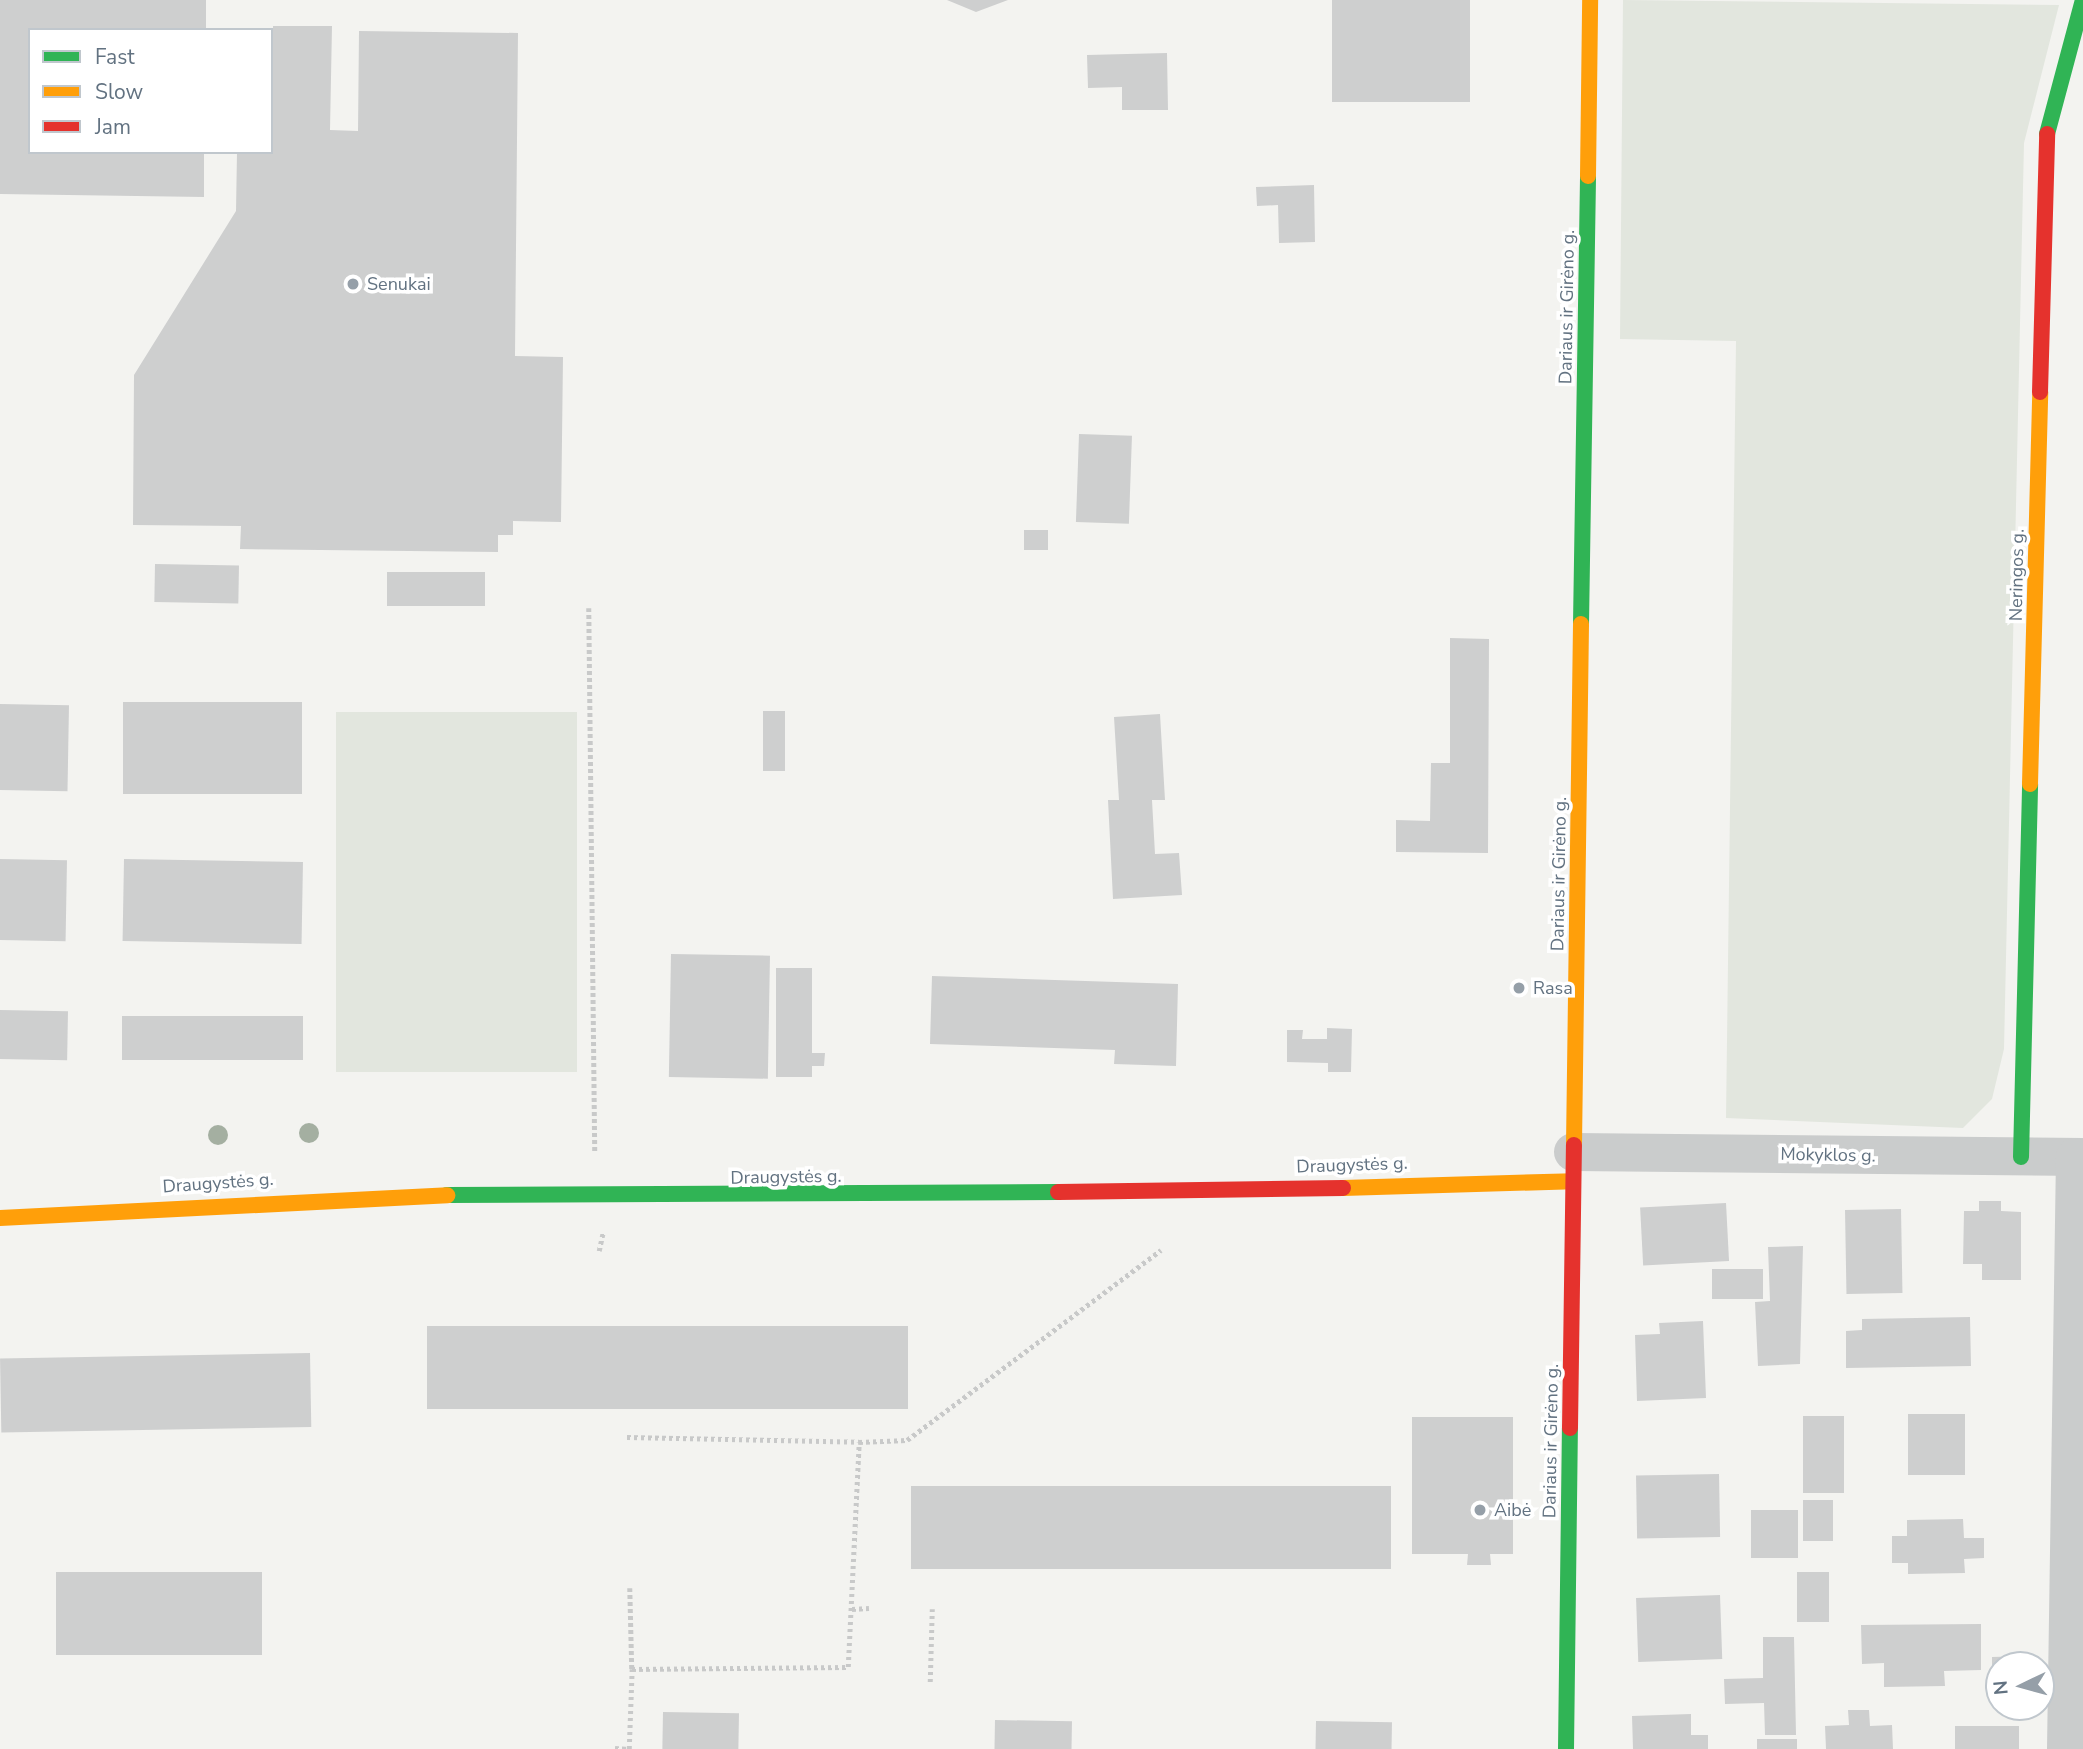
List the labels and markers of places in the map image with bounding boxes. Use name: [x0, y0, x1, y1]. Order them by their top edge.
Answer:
place label: Senukai: [367, 273, 431, 295]
marker: Senukai: [345, 276, 361, 292]
place label: Rasa: [1533, 977, 1573, 999]
marker: Rasa: [1511, 980, 1527, 996]
place label: Aibė: [1494, 1499, 1531, 1521]
marker: Aibė: [1472, 1502, 1488, 1518]

